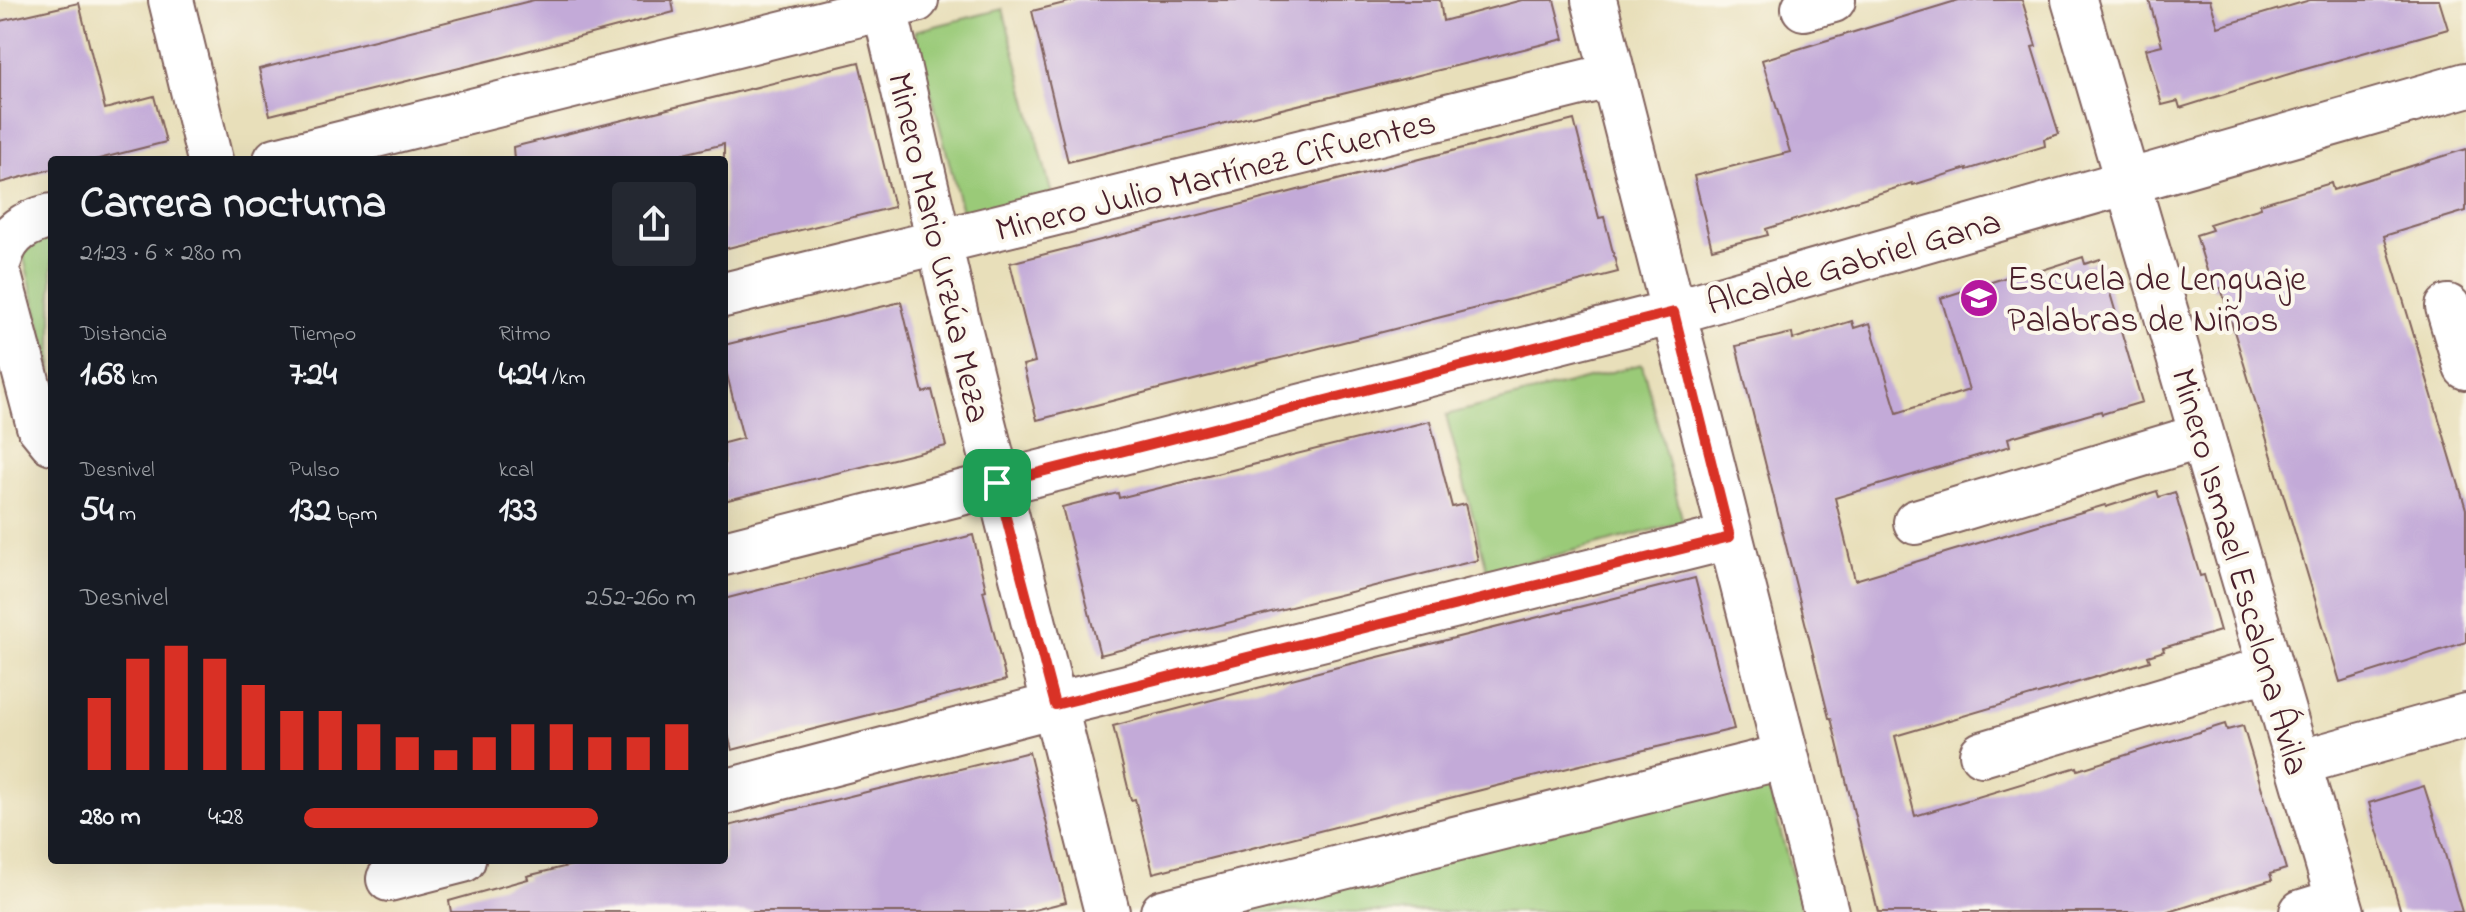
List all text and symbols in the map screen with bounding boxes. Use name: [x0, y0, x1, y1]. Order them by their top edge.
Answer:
street label: Minero Mario Urzúa Meza: [871, 68, 1003, 428]
street label: Minero Julio Martínez Cifuentes: [990, 98, 1442, 259]
text: Carrera nocturna: [80, 173, 386, 237]
button: share: [612, 182, 696, 266]
street label: Alcalde Gabriel Gana: [1701, 197, 2008, 332]
text: 21:23 · 6 × 280 m: [80, 235, 242, 273]
place label: Escuela de Lenguaje Palabras de Niños: [2007, 255, 2307, 349]
school or university icon: Escuela de Lenguaje Palabras de Niños: [1958, 277, 2000, 319]
text: Distancia: [80, 319, 167, 351]
text: Tiempo: [289, 319, 356, 351]
text: Ritmo: [499, 319, 551, 351]
text: 1.68: [80, 351, 125, 401]
text: 7:24: [289, 351, 337, 401]
text: 4:24: [499, 351, 546, 401]
text: km: [125, 363, 158, 395]
text: /km: [546, 363, 586, 395]
street label: Minero Ismael Escalona Ávila: [2154, 363, 2321, 782]
pin: [963, 449, 1031, 517]
text: Desnivel: [80, 455, 155, 487]
text: Pulso: [289, 455, 340, 487]
text: kcal: [499, 455, 534, 487]
icon: arrive: [975, 461, 1019, 505]
text: 54: [80, 487, 113, 537]
text: 132: [289, 487, 331, 537]
text: 133: [499, 487, 538, 537]
text: m: [113, 499, 136, 531]
text: bpm: [331, 499, 377, 531]
text: Desnivel: [80, 580, 168, 618]
text: 252–260 m: [586, 580, 696, 618]
text: 280 m: [80, 799, 141, 837]
text: 4:28: [208, 799, 244, 837]

